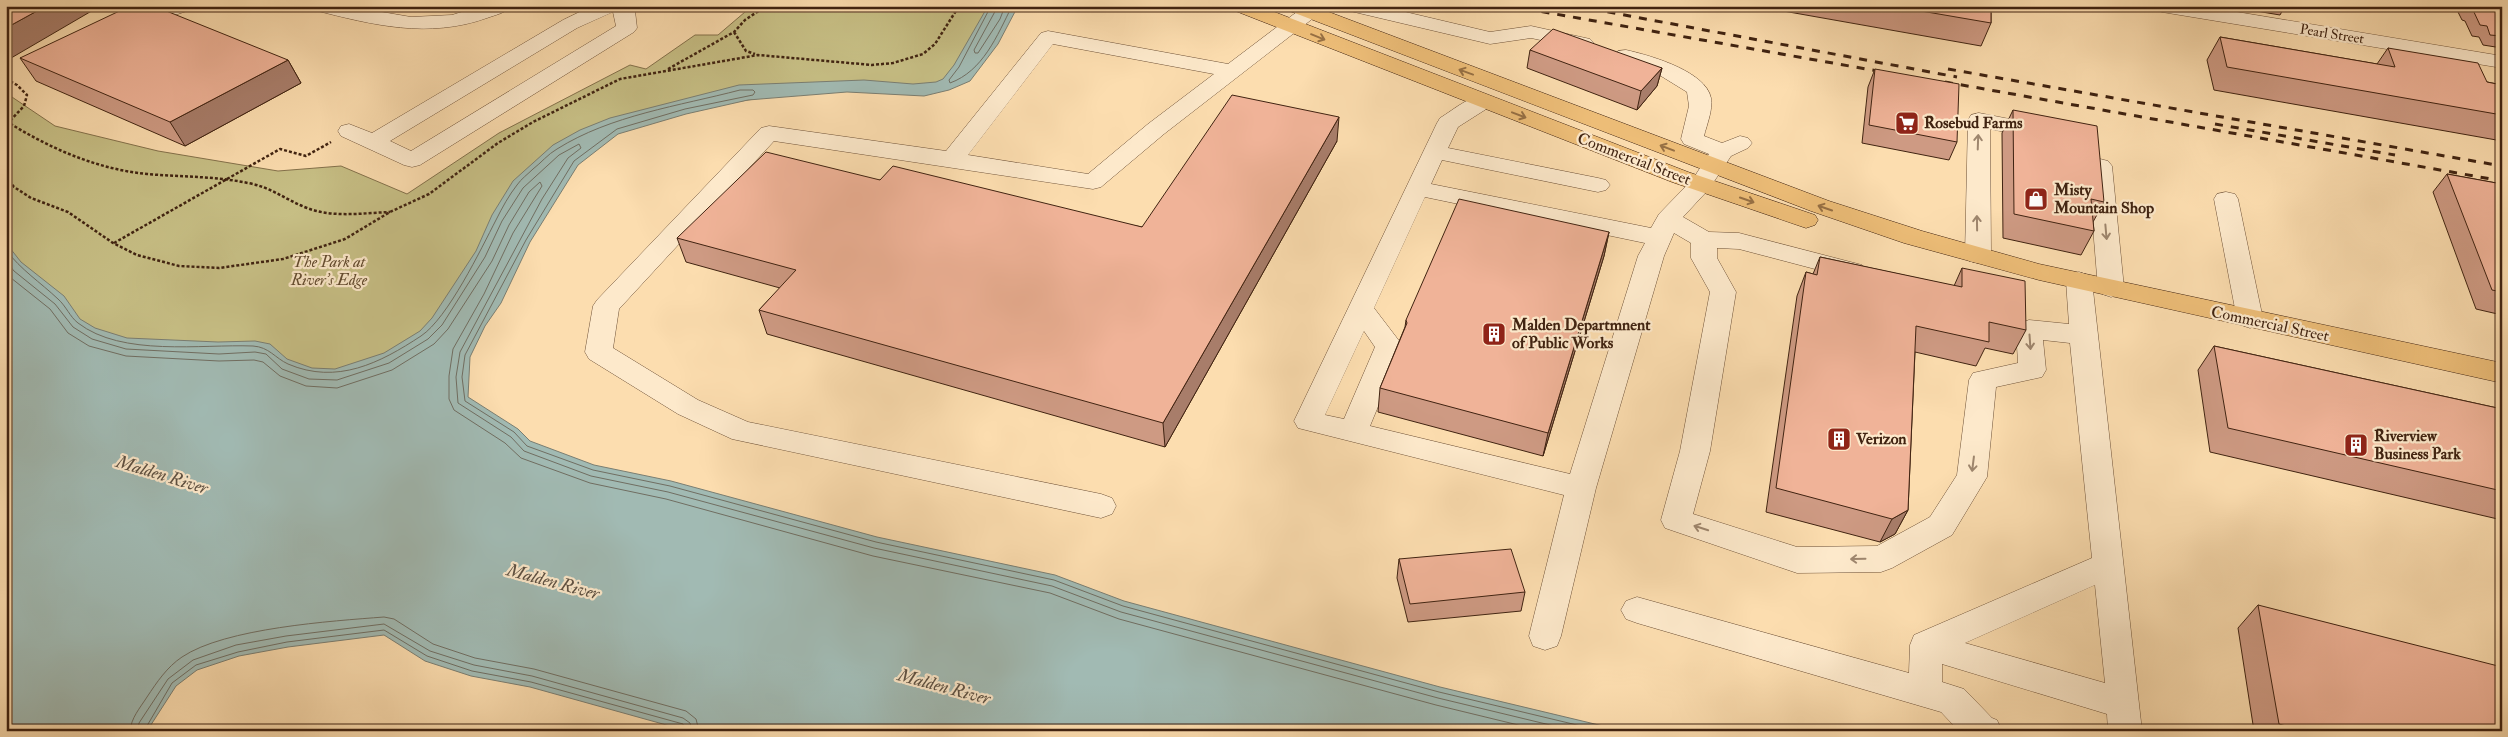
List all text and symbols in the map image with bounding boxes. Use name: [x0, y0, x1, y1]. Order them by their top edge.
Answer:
street label: Pearl Street: [2299, 21, 2366, 48]
one-way arrow: [1310, 33, 1325, 42]
one-way arrow: [1459, 67, 1474, 76]
supermarket icon: Rosebud Farms: [1894, 110, 1920, 136]
one-way arrow: [1510, 111, 1526, 120]
place label: Rosebud Farms: [1924, 113, 2023, 133]
street label: Commercial Street: [1574, 128, 1694, 190]
one-way arrow: [1973, 134, 1983, 150]
one-way arrow: [1660, 143, 1675, 152]
place label: Misty Mountain Shop: [2053, 180, 2154, 219]
shop icon: Misty Mountain Shop: [2023, 186, 2049, 212]
one-way arrow: [1739, 196, 1754, 205]
one-way arrow: [1818, 203, 1833, 212]
one-way arrow: [1972, 215, 1982, 232]
one-way arrow: [2101, 224, 2111, 240]
park label: The Park at River's Edge: [290, 252, 368, 290]
street label: Commercial Street: [2209, 302, 2331, 346]
place label: Malden Departmnent of Public Works: [1511, 315, 1651, 353]
building icon: Malden Departmnent of Public Works: [1481, 321, 1507, 347]
one-way arrow: [2025, 334, 2034, 350]
building icon: Verizon: [1826, 426, 1852, 452]
place label: Riverview Business Park: [2374, 426, 2461, 464]
place label: Verizon: [1855, 429, 1907, 449]
building icon: Riverview Business Park: [2343, 432, 2369, 458]
water label: Malden River: [112, 450, 212, 500]
one-way arrow: [1968, 456, 1978, 472]
one-way arrow: [1694, 523, 1709, 532]
one-way arrow: [1850, 554, 1866, 564]
water label: Malden River: [503, 558, 603, 606]
water label: Malden River: [894, 663, 994, 711]

